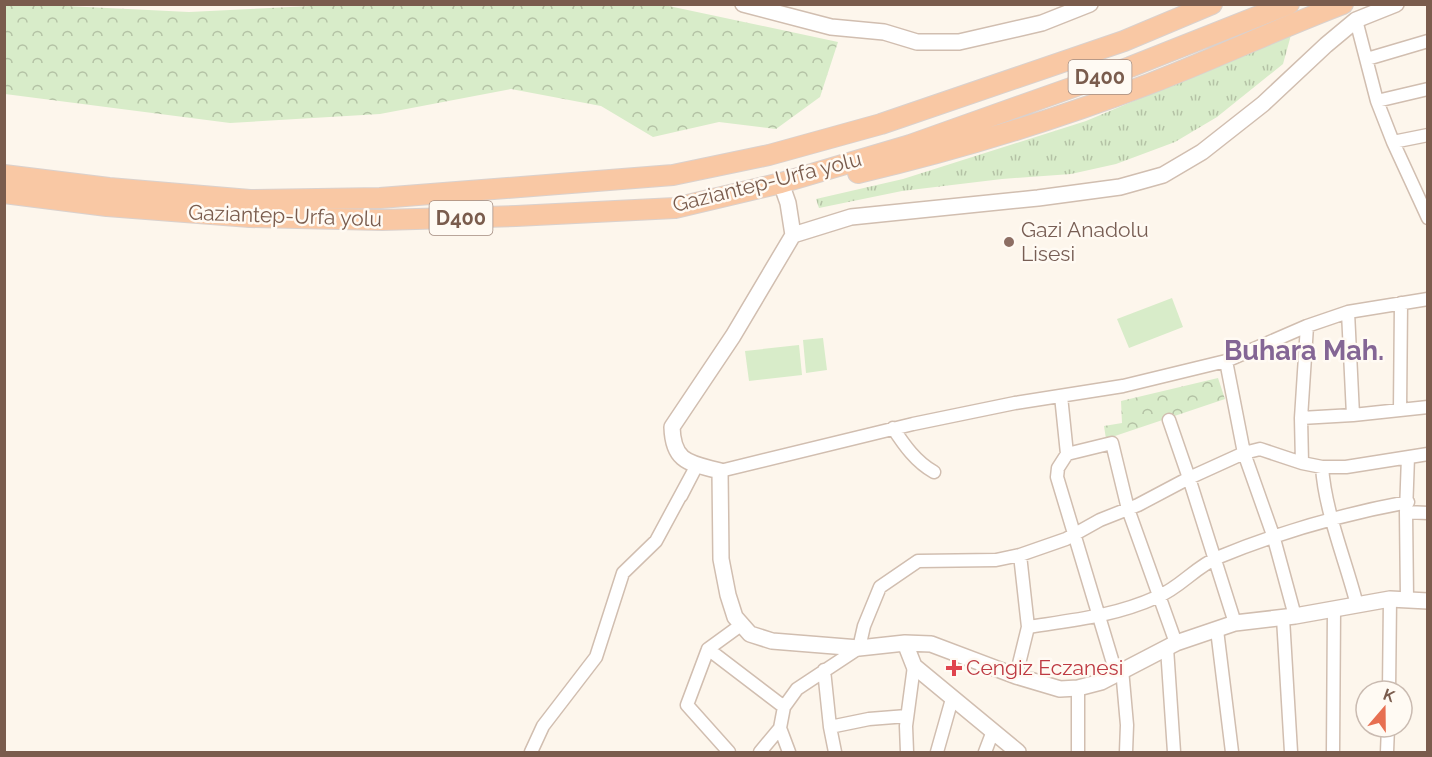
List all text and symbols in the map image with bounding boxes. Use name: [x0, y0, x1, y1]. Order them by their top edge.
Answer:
road number: D400: [1068, 60, 1132, 94]
street label: Gaziantep-Urfa yolu: [670, 146, 864, 217]
street label: Gaziantep-Urfa yolu: [188, 200, 382, 231]
road number: D400: [430, 201, 492, 235]
place label: Gazi Anadolu Lisesi: [1021, 217, 1149, 266]
marker: Gazi Anadolu Lisesi: [1002, 235, 1016, 249]
district label: Buhara Mah.: [1224, 335, 1384, 366]
place label: Cengiz Eczanesi: [966, 655, 1123, 680]
marker: Cengiz Eczanesi: [947, 661, 961, 675]
north arrow: [1354, 679, 1414, 739]
text: K: [1381, 685, 1398, 706]

